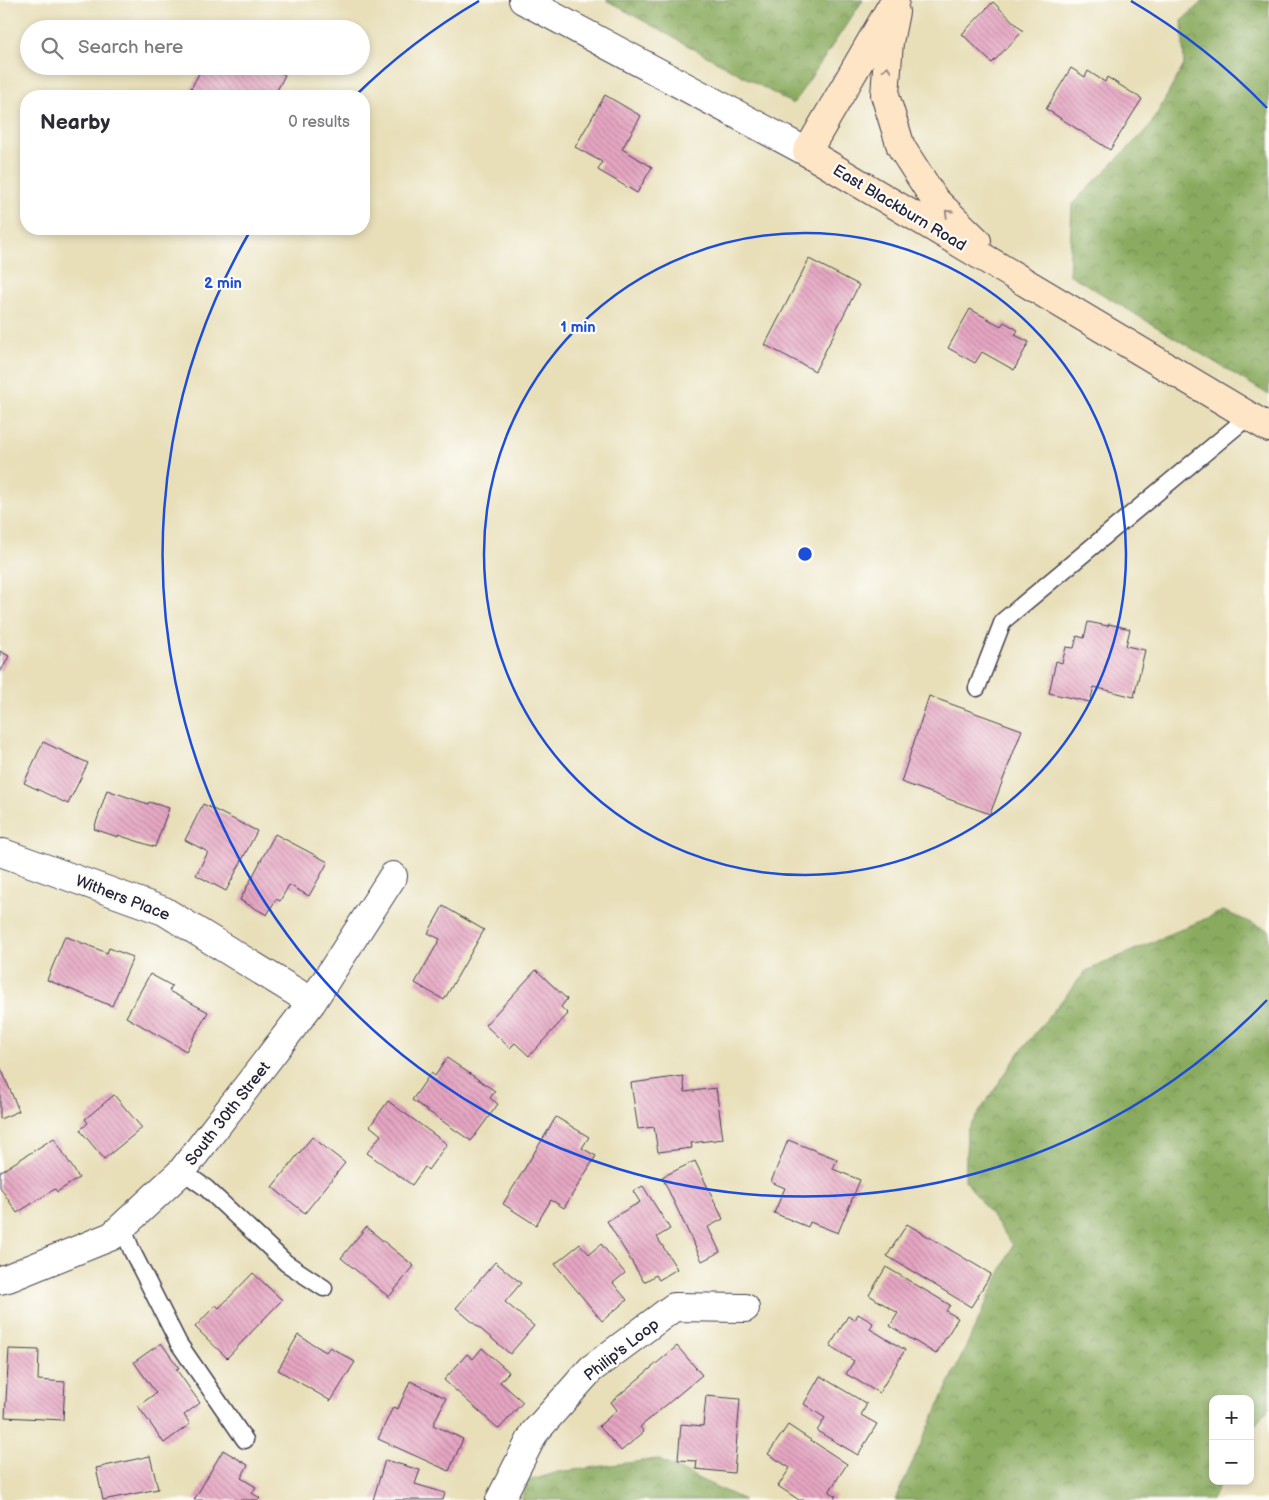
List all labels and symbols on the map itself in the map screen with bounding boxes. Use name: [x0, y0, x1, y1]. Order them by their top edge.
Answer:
one-way arrow: [881, 65, 892, 73]
street label: East Blackburn Road: [829, 161, 969, 256]
one-way arrow: [945, 210, 954, 219]
text: 2 min: [204, 274, 242, 293]
text: 1 min: [560, 318, 596, 337]
centre of rings: [796, 545, 814, 563]
street label: Withers Place: [73, 872, 173, 925]
street label: South 30th Street: [182, 1058, 275, 1170]
street label: Philip's Loop: [581, 1315, 663, 1385]

